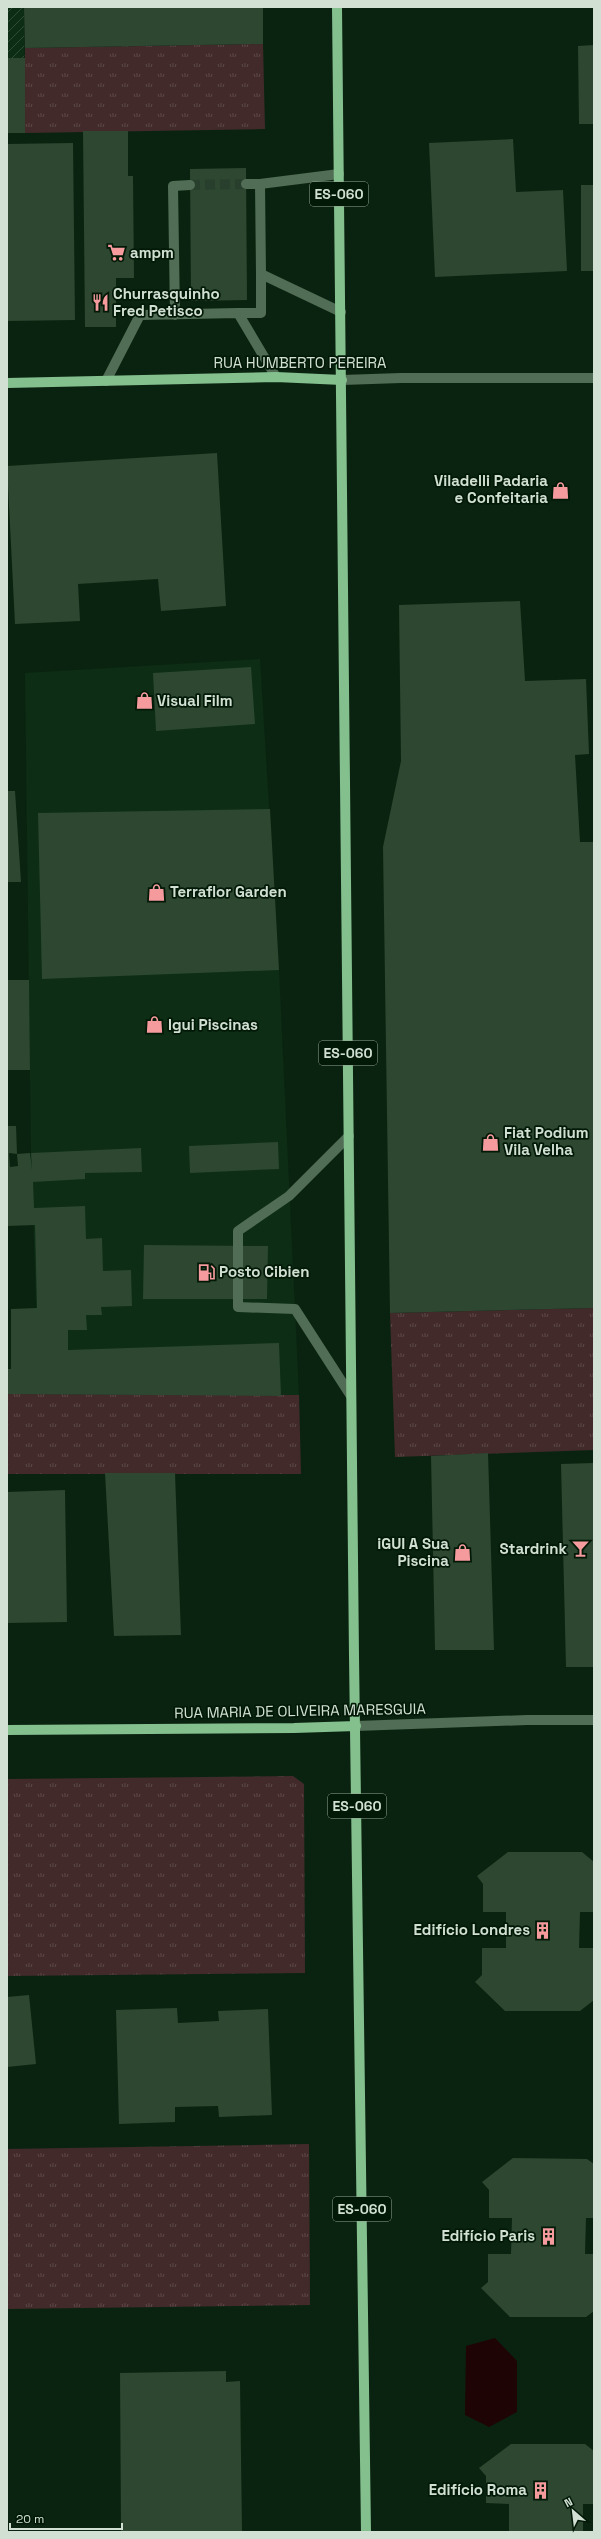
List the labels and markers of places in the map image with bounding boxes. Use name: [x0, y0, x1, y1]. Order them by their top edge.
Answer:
supermarket icon: ampm: [107, 243, 127, 263]
place label: ampm: [130, 243, 174, 262]
place label: Churrasquinho Fred Petisco: [113, 284, 220, 320]
restaurant icon: Churrasquinho Fred Petisco: [90, 293, 110, 313]
place label: Viladelli Padaria e Confeitaria: [434, 471, 548, 507]
shop icon: Viladelli Padaria e Confeitaria: [551, 480, 571, 500]
shop icon: Visual Film: [134, 691, 154, 711]
place label: Visual Film: [157, 691, 233, 710]
shop icon: Terraflor Garden: [147, 882, 167, 902]
place label: Terraflor Garden: [170, 882, 287, 901]
shop icon: Igui Piscinas: [145, 1015, 165, 1035]
place label: Igui Piscinas: [168, 1015, 258, 1034]
place label: Fiat Podium Vila Velha: [504, 1123, 588, 1159]
shop icon: Fiat Podium Vila Velha: [481, 1132, 501, 1152]
fuel station icon: Posto Cibien: [196, 1262, 216, 1282]
place label: Posto Cibien: [219, 1262, 309, 1281]
place label: iGUI A Sua Piscina: [377, 1534, 449, 1570]
place label: Stardrink: [500, 1539, 568, 1558]
bar icon: Stardrink: [570, 1539, 590, 1559]
shop icon: iGUI A Sua Piscina: [452, 1543, 472, 1563]
place label: Edifício Londres: [414, 1920, 530, 1939]
building icon: Edifício Londres: [533, 1920, 553, 1940]
place label: Edifício Paris: [441, 2226, 535, 2245]
building icon: Edifício Paris: [538, 2226, 558, 2246]
place label: Edifício Roma: [429, 2480, 527, 2499]
building icon: Edifício Roma: [530, 2480, 550, 2500]

